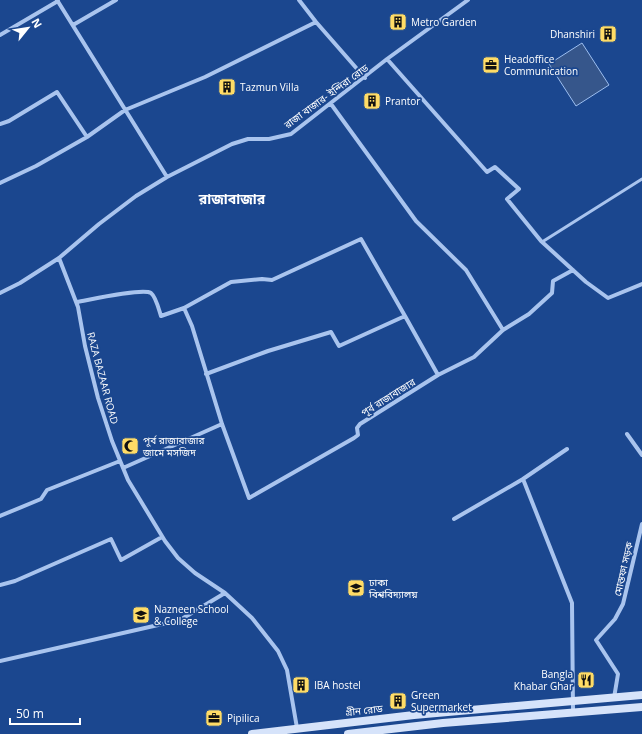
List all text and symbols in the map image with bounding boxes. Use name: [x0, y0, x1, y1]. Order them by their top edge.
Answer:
north arrow: [8, 8, 48, 48]
building icon: Metro Garden: [388, 12, 408, 32]
text: N: [28, 15, 46, 30]
place label: Metro Garden: [411, 15, 477, 29]
building icon: Dhanshiri: [598, 24, 618, 44]
place label: Dhanshiri: [550, 27, 595, 41]
place label: Headoffice Communication: [504, 52, 578, 78]
office icon: Headoffice Communication: [481, 55, 501, 75]
street label: রাজা বাজার- ইন্দিরা রোড: [280, 60, 372, 132]
building icon: Tazmun Villa: [217, 77, 237, 97]
place label: Tazmun Villa: [240, 80, 299, 94]
building icon: Prantor: [362, 91, 382, 111]
place label: Prantor: [385, 94, 420, 108]
district label: রাজাবাজার: [198, 189, 266, 208]
street label: RAZA BAZAAR ROAD: [84, 331, 122, 425]
street label: পূর্ব রাজাবাজার: [358, 374, 419, 419]
place label: পূর্ব রাজাবাজার জামে মসজিদ: [142, 433, 206, 459]
mosque icon: পূর্ব রাজাবাজার জামে মসজিদ: [120, 436, 140, 456]
street label: মোস্তফা সড়ক: [610, 540, 636, 597]
place label: ঢাকা বিশ্ববিদ্যালয়: [368, 575, 418, 601]
school or university icon: ঢাকা বিশ্ববিদ্যালয়: [346, 578, 366, 598]
place label: Nazneen School & College: [154, 602, 229, 628]
school or university icon: Nazneen School & College: [131, 605, 151, 625]
place label: Bangla Khabar Ghar: [514, 667, 573, 693]
restaurant icon: Bangla Khabar Ghar: [576, 670, 596, 690]
building icon: IBA hostel: [291, 675, 311, 695]
place label: IBA hostel: [314, 678, 361, 692]
place label: Green Supermarket: [411, 688, 472, 714]
building icon: Green Supermarket: [388, 691, 408, 711]
scale bar: [10, 700, 80, 726]
street label: গ্রীন রোড: [345, 701, 384, 719]
text: 50 m: [16, 705, 44, 722]
office icon: Pipilica: [204, 708, 224, 728]
place label: Pipilica: [227, 711, 260, 725]

